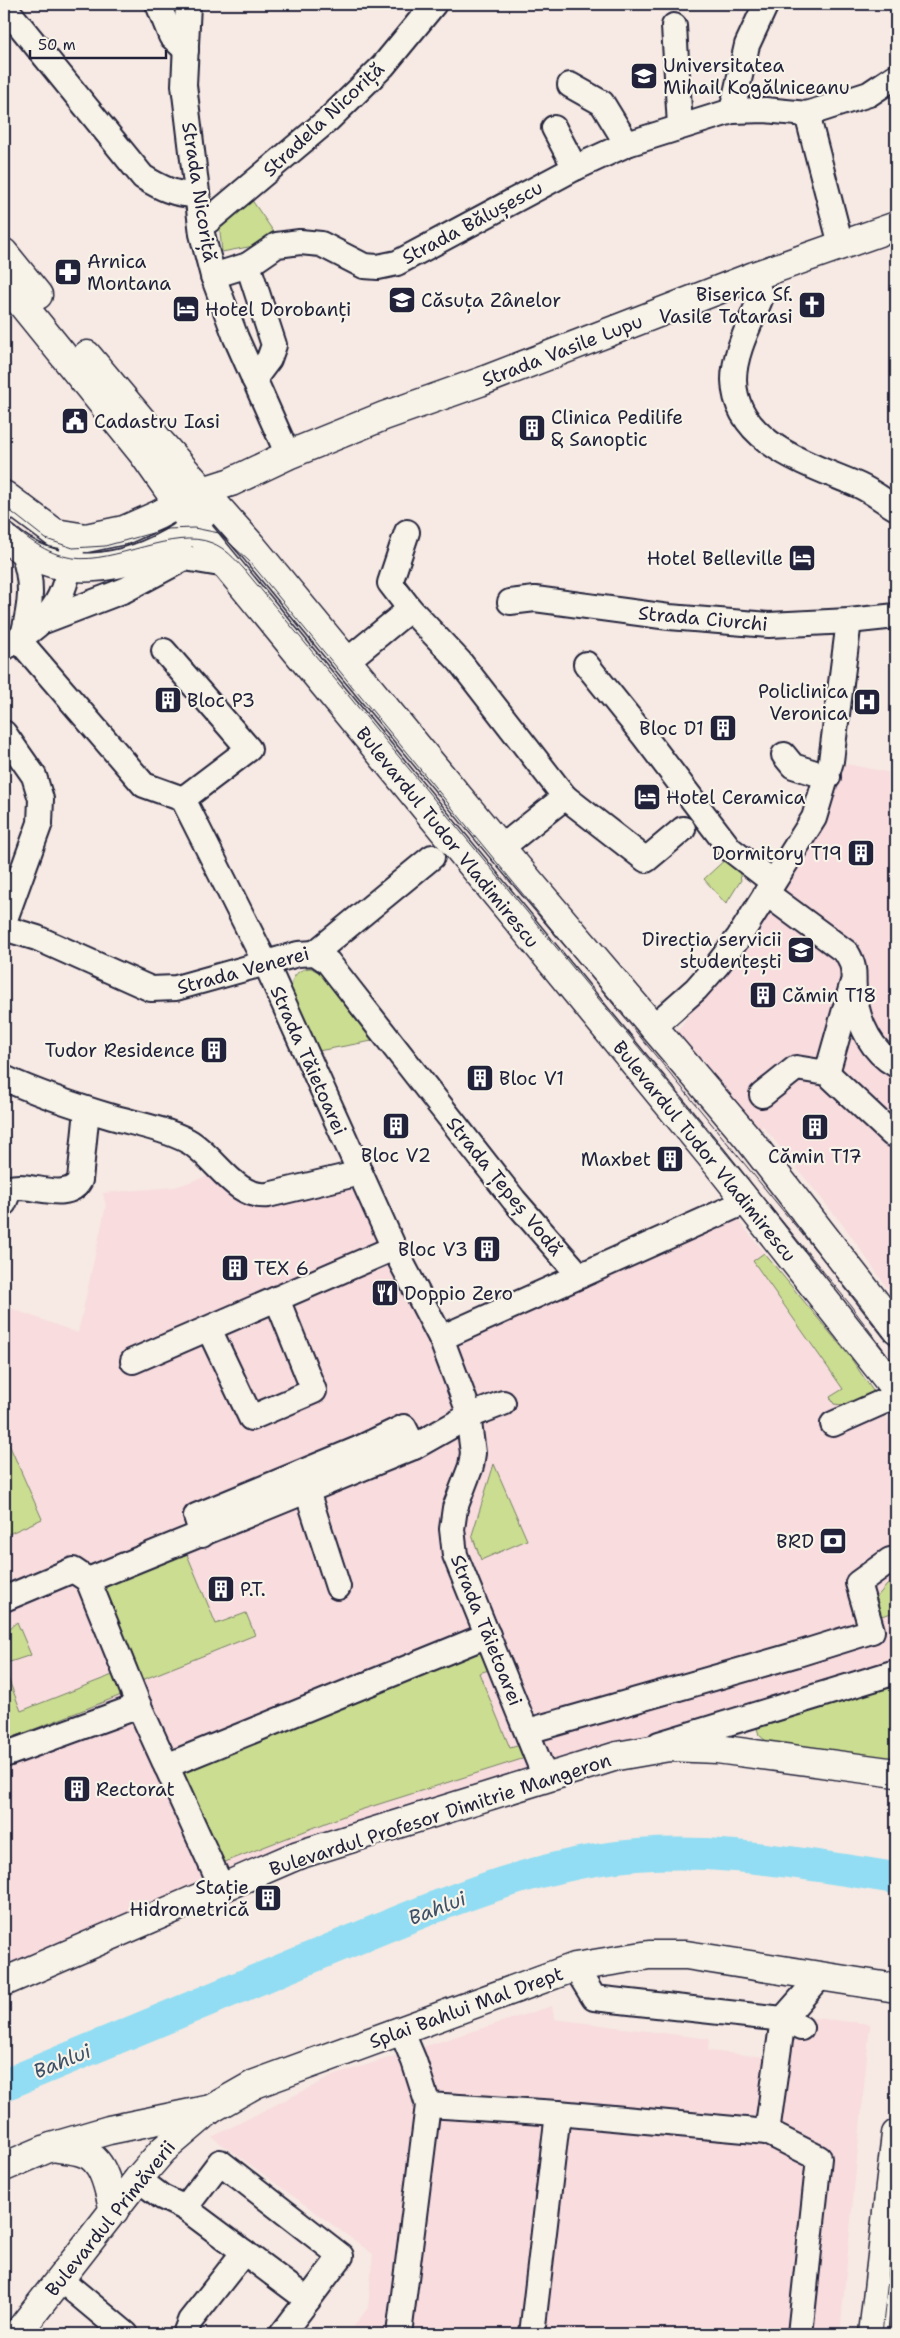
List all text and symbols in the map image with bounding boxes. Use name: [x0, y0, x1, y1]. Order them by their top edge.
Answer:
scale bar: [30, 28, 166, 60]
text: 50 m: [38, 35, 76, 55]
place label: Universitatea Mihail Kogălniceanu: [663, 53, 850, 100]
street label: Stradela Nicoriță: [257, 56, 390, 183]
school or university icon: Universitatea Mihail Kogălniceanu: [629, 61, 659, 91]
street label: Strada Nicoriță: [175, 120, 223, 264]
street label: Strada Bălușescu: [398, 175, 547, 271]
place label: Arnica Montana: [87, 249, 171, 296]
pharmacy icon: Arnica Montana: [53, 257, 83, 287]
place label: Biserica Sf. Vasile Tatarasi: [659, 282, 793, 329]
school or university icon: Căsuța Zânelor: [387, 285, 417, 315]
place label: Căsuța Zânelor: [421, 288, 561, 314]
church icon: Biserica Sf. Vasile Tatarasi: [797, 290, 827, 320]
hotel icon: Hotel Dorobanți: [171, 294, 201, 324]
place label: Hotel Dorobanți: [205, 297, 351, 323]
street label: Strada Vasile Lupu: [478, 308, 646, 393]
place label: Clinica Pedilife & Sanoptic: [551, 405, 683, 452]
public building icon: Cadastru Iasi: [60, 406, 90, 436]
place label: Cadastru Iasi: [94, 409, 220, 434]
building icon: Clinica Pedilife & Sanoptic: [517, 413, 547, 443]
hotel icon: Hotel Belleville: [787, 543, 817, 573]
place label: Hotel Belleville: [647, 546, 783, 571]
street label: Strada Ciurchi: [637, 600, 769, 637]
place label: Policlinica Veronica: [758, 679, 848, 726]
building icon: Bloc P3: [153, 685, 183, 715]
hospital icon: Policlinica Veronica: [852, 687, 882, 717]
place label: Bloc P3: [187, 688, 255, 713]
building icon: Bloc D1: [708, 713, 738, 743]
place label: Bloc D1: [639, 716, 704, 741]
street label: Bulevardul Tudor Vladimirescu: [350, 721, 545, 953]
hotel icon: Hotel Ceramica: [632, 782, 662, 812]
place label: Hotel Ceramica: [666, 785, 805, 810]
building icon: Dormitory T19: [846, 838, 876, 868]
place label: Dormitory T19: [712, 841, 842, 866]
place label: Direcția servicii studențești: [642, 927, 782, 975]
school or university icon: Direcția servicii studențești: [786, 935, 816, 965]
street label: Strada Venerei: [174, 941, 312, 1000]
building icon: Cămin T18: [748, 980, 778, 1010]
street label: Strada Tăietoarei: [264, 982, 353, 1139]
place label: Cămin T18: [782, 983, 877, 1008]
building icon: Tudor Residence: [199, 1035, 229, 1065]
street label: Bulevardul Tudor Vladimirescu: [607, 1035, 802, 1267]
place label: Tudor Residence: [45, 1038, 195, 1063]
building icon: Bloc V1: [465, 1063, 495, 1093]
place label: Bloc V1: [499, 1066, 564, 1091]
building icon: Bloc V2: [381, 1111, 411, 1141]
street label: Strada Țepeș Vodă: [440, 1112, 569, 1262]
building icon: Cămin T17: [800, 1112, 830, 1142]
place label: Bloc V2: [361, 1143, 431, 1168]
building icon: Maxbet: [655, 1144, 685, 1174]
place label: Cămin T17: [768, 1144, 862, 1169]
place label: Maxbet: [581, 1147, 651, 1172]
building icon: Bloc V3: [472, 1234, 502, 1264]
place label: Bloc V3: [398, 1237, 468, 1262]
building icon: TEX 6: [220, 1253, 250, 1283]
place label: TEX 6: [254, 1256, 309, 1281]
restaurant icon: Doppio Zero: [370, 1278, 400, 1308]
place label: Doppio Zero: [404, 1281, 513, 1306]
bank icon: BRD: [818, 1526, 848, 1556]
place label: BRD: [776, 1529, 814, 1554]
street label: Strada Tăietoarei: [445, 1551, 528, 1709]
building icon: P.T.: [206, 1574, 236, 1604]
place label: P.T.: [240, 1577, 266, 1602]
street label: Bulevardul Profesor Dimitrie Mangeron: [266, 1747, 614, 1882]
building icon: Rectorat: [62, 1774, 92, 1804]
place label: Rectorat: [96, 1777, 175, 1802]
place label: Stație Hidrometrică: [130, 1875, 249, 1922]
building icon: Stație Hidrometrică: [253, 1883, 283, 1913]
water label: Bahlui: [405, 1885, 470, 1931]
street label: Splai Bahlui Mal Drept: [366, 1961, 567, 2054]
water label: Bahlui: [30, 2038, 95, 2084]
street label: Bulevardul Primăverii: [40, 2135, 181, 2302]

